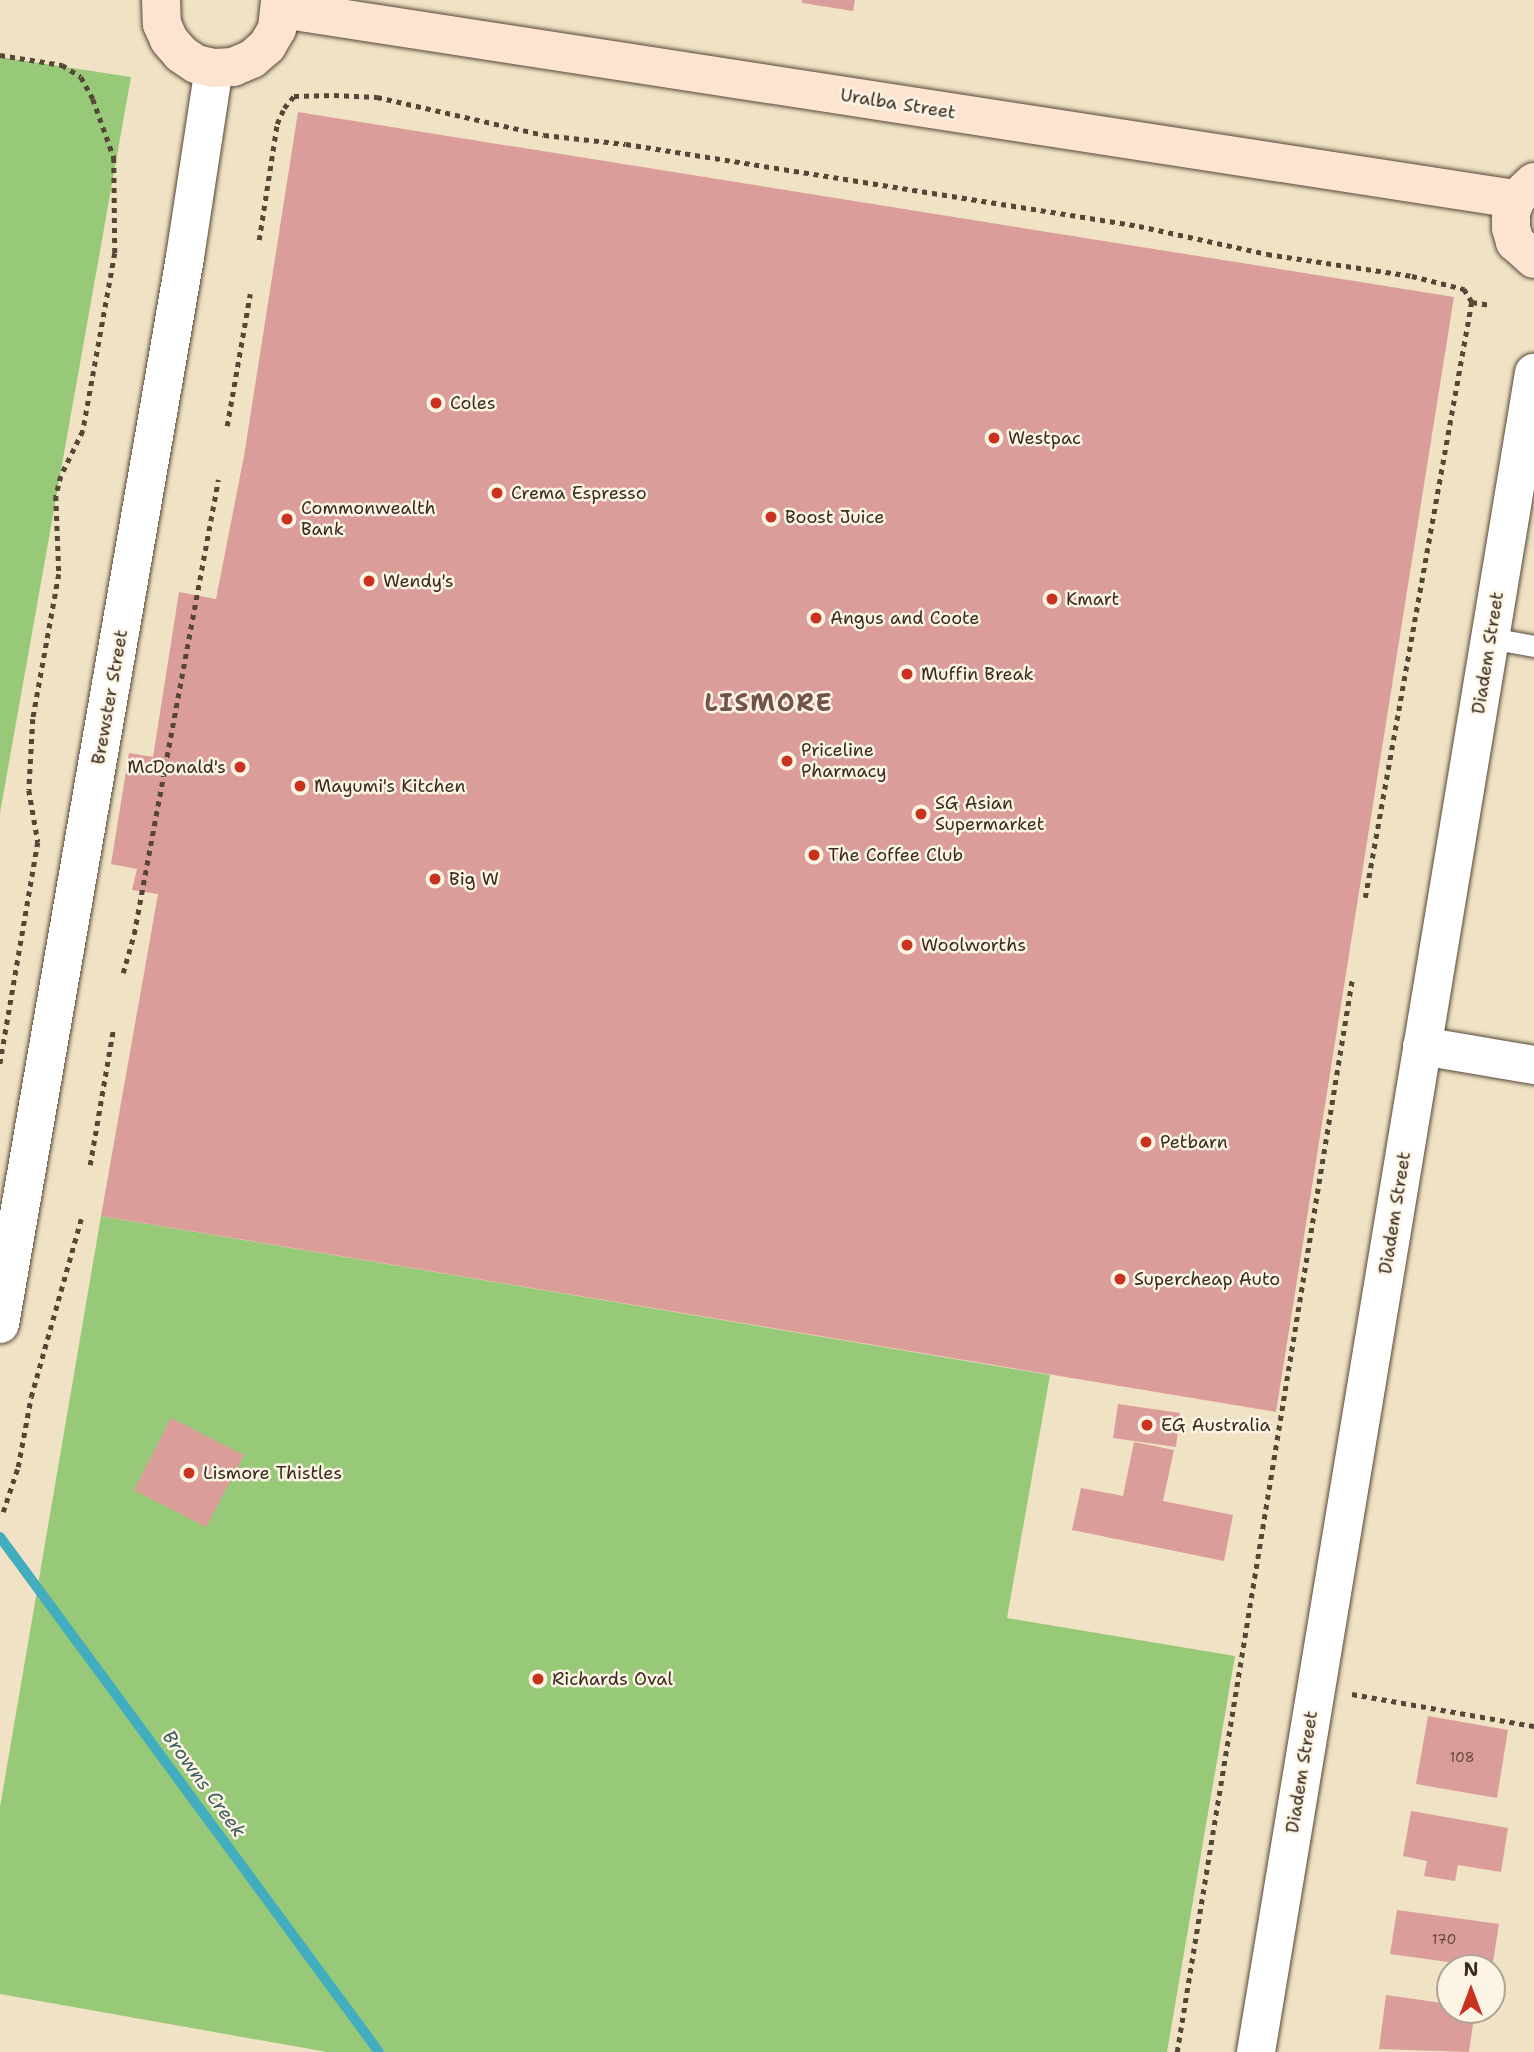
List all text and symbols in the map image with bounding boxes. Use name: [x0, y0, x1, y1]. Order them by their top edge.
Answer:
street label: Uralba Street: [839, 84, 957, 124]
place label: Coles: [450, 392, 496, 414]
marker: Coles: [428, 395, 444, 411]
place label: Westpac: [1008, 427, 1081, 449]
marker: Westpac: [986, 430, 1002, 446]
place label: Crema Espresso: [511, 482, 647, 504]
marker: Crema Espresso: [489, 485, 505, 501]
place label: Commonwealth Bank: [301, 498, 436, 540]
place label: Boost Juice: [785, 506, 884, 528]
marker: Boost Juice: [763, 509, 779, 525]
marker: Commonwealth Bank: [279, 511, 295, 527]
place label: Wendy's: [383, 570, 454, 592]
marker: Wendy's: [361, 573, 377, 589]
place label: Kmart: [1066, 588, 1119, 610]
street label: Diadem Street: [1468, 590, 1508, 716]
marker: Kmart: [1044, 591, 1060, 607]
place label: Angus and Coote: [830, 607, 980, 629]
marker: Angus and Coote: [808, 610, 824, 626]
street label: Brewster Street: [88, 628, 132, 766]
place label: Muffin Break: [921, 663, 1034, 685]
marker: Muffin Break: [899, 666, 915, 682]
district label: LISMORE: [705, 690, 833, 718]
place label: Priceline Pharmacy: [801, 740, 887, 782]
marker: Priceline Pharmacy: [779, 753, 795, 769]
place label: McDonald's: [127, 756, 226, 778]
marker: McDonald's: [232, 759, 248, 775]
place label: Mayumi's Kitchen: [314, 775, 466, 797]
marker: Mayumi's Kitchen: [292, 778, 308, 794]
place label: SG Asian Supermarket: [935, 793, 1045, 836]
marker: SG Asian Supermarket: [913, 806, 929, 822]
place label: The Coffee Club: [828, 844, 963, 866]
marker: The Coffee Club: [806, 847, 822, 863]
place label: Big W: [449, 868, 499, 890]
marker: Big W: [427, 871, 443, 887]
place label: Woolworths: [921, 934, 1026, 956]
marker: Woolworths: [899, 937, 915, 953]
place label: Petbarn: [1160, 1131, 1228, 1153]
marker: Petbarn: [1138, 1134, 1154, 1150]
street label: Diadem Street: [1375, 1150, 1415, 1276]
place label: Supercheap Auto: [1134, 1268, 1280, 1290]
marker: Supercheap Auto: [1112, 1271, 1128, 1287]
place label: EG Australia: [1161, 1414, 1271, 1436]
marker: EG Australia: [1139, 1417, 1155, 1433]
place label: Lismore Thistles: [203, 1462, 342, 1484]
marker: Lismore Thistles: [181, 1465, 197, 1481]
place label: Richards Oval: [552, 1668, 673, 1690]
marker: Richards Oval: [530, 1671, 546, 1687]
street label: Diadem Street: [1282, 1709, 1322, 1835]
water label: Browns Creek: [158, 1726, 250, 1842]
house number: 108: [1450, 1749, 1474, 1765]
house number: 170: [1432, 1931, 1456, 1947]
north arrow: [1436, 1954, 1506, 2024]
text: N: [1463, 1957, 1479, 1982]

